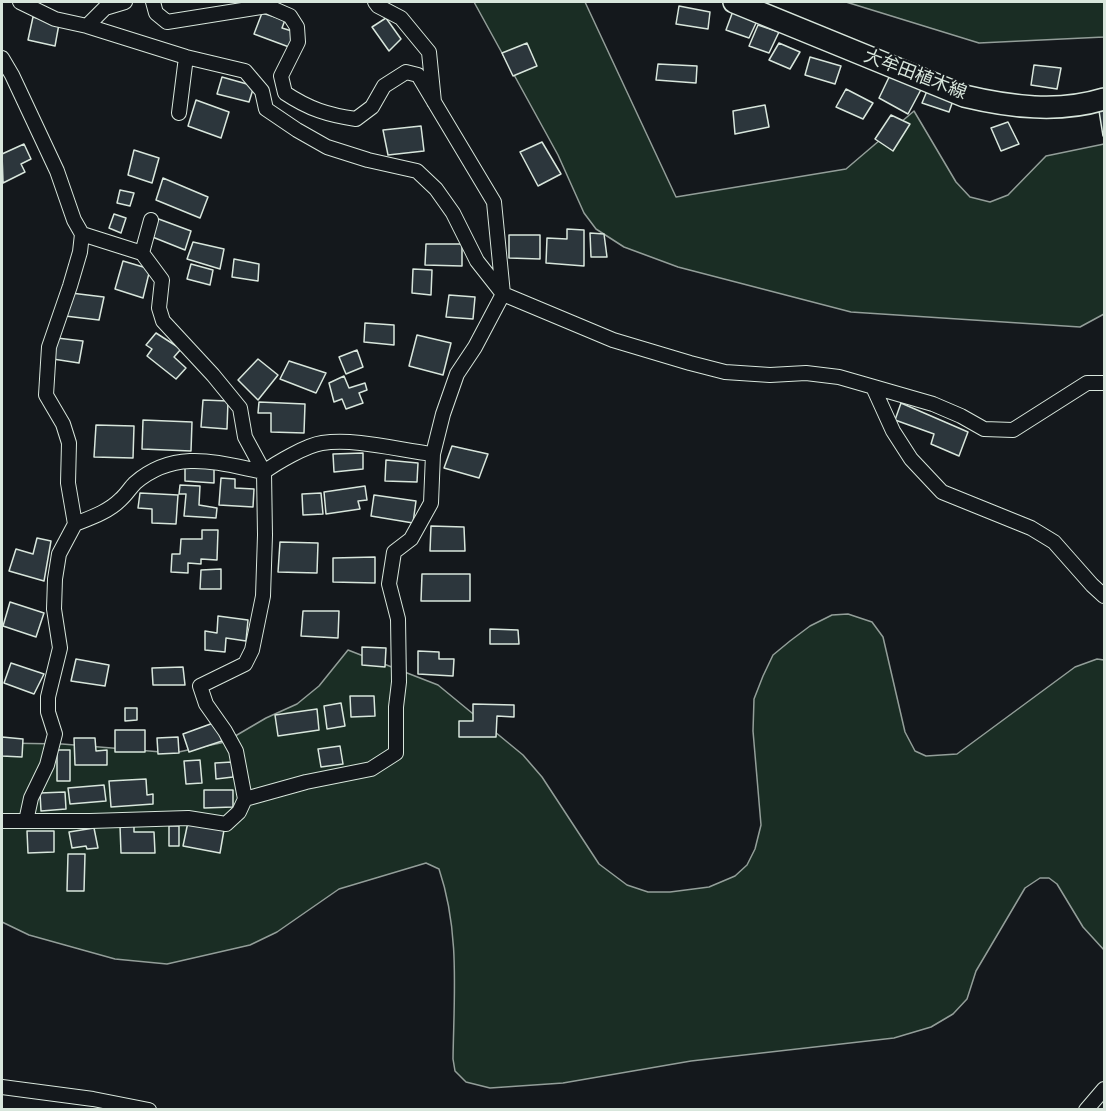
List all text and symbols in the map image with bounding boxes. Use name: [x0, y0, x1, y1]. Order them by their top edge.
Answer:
street label: 大牟田植木線: [861, 46, 969, 104]

